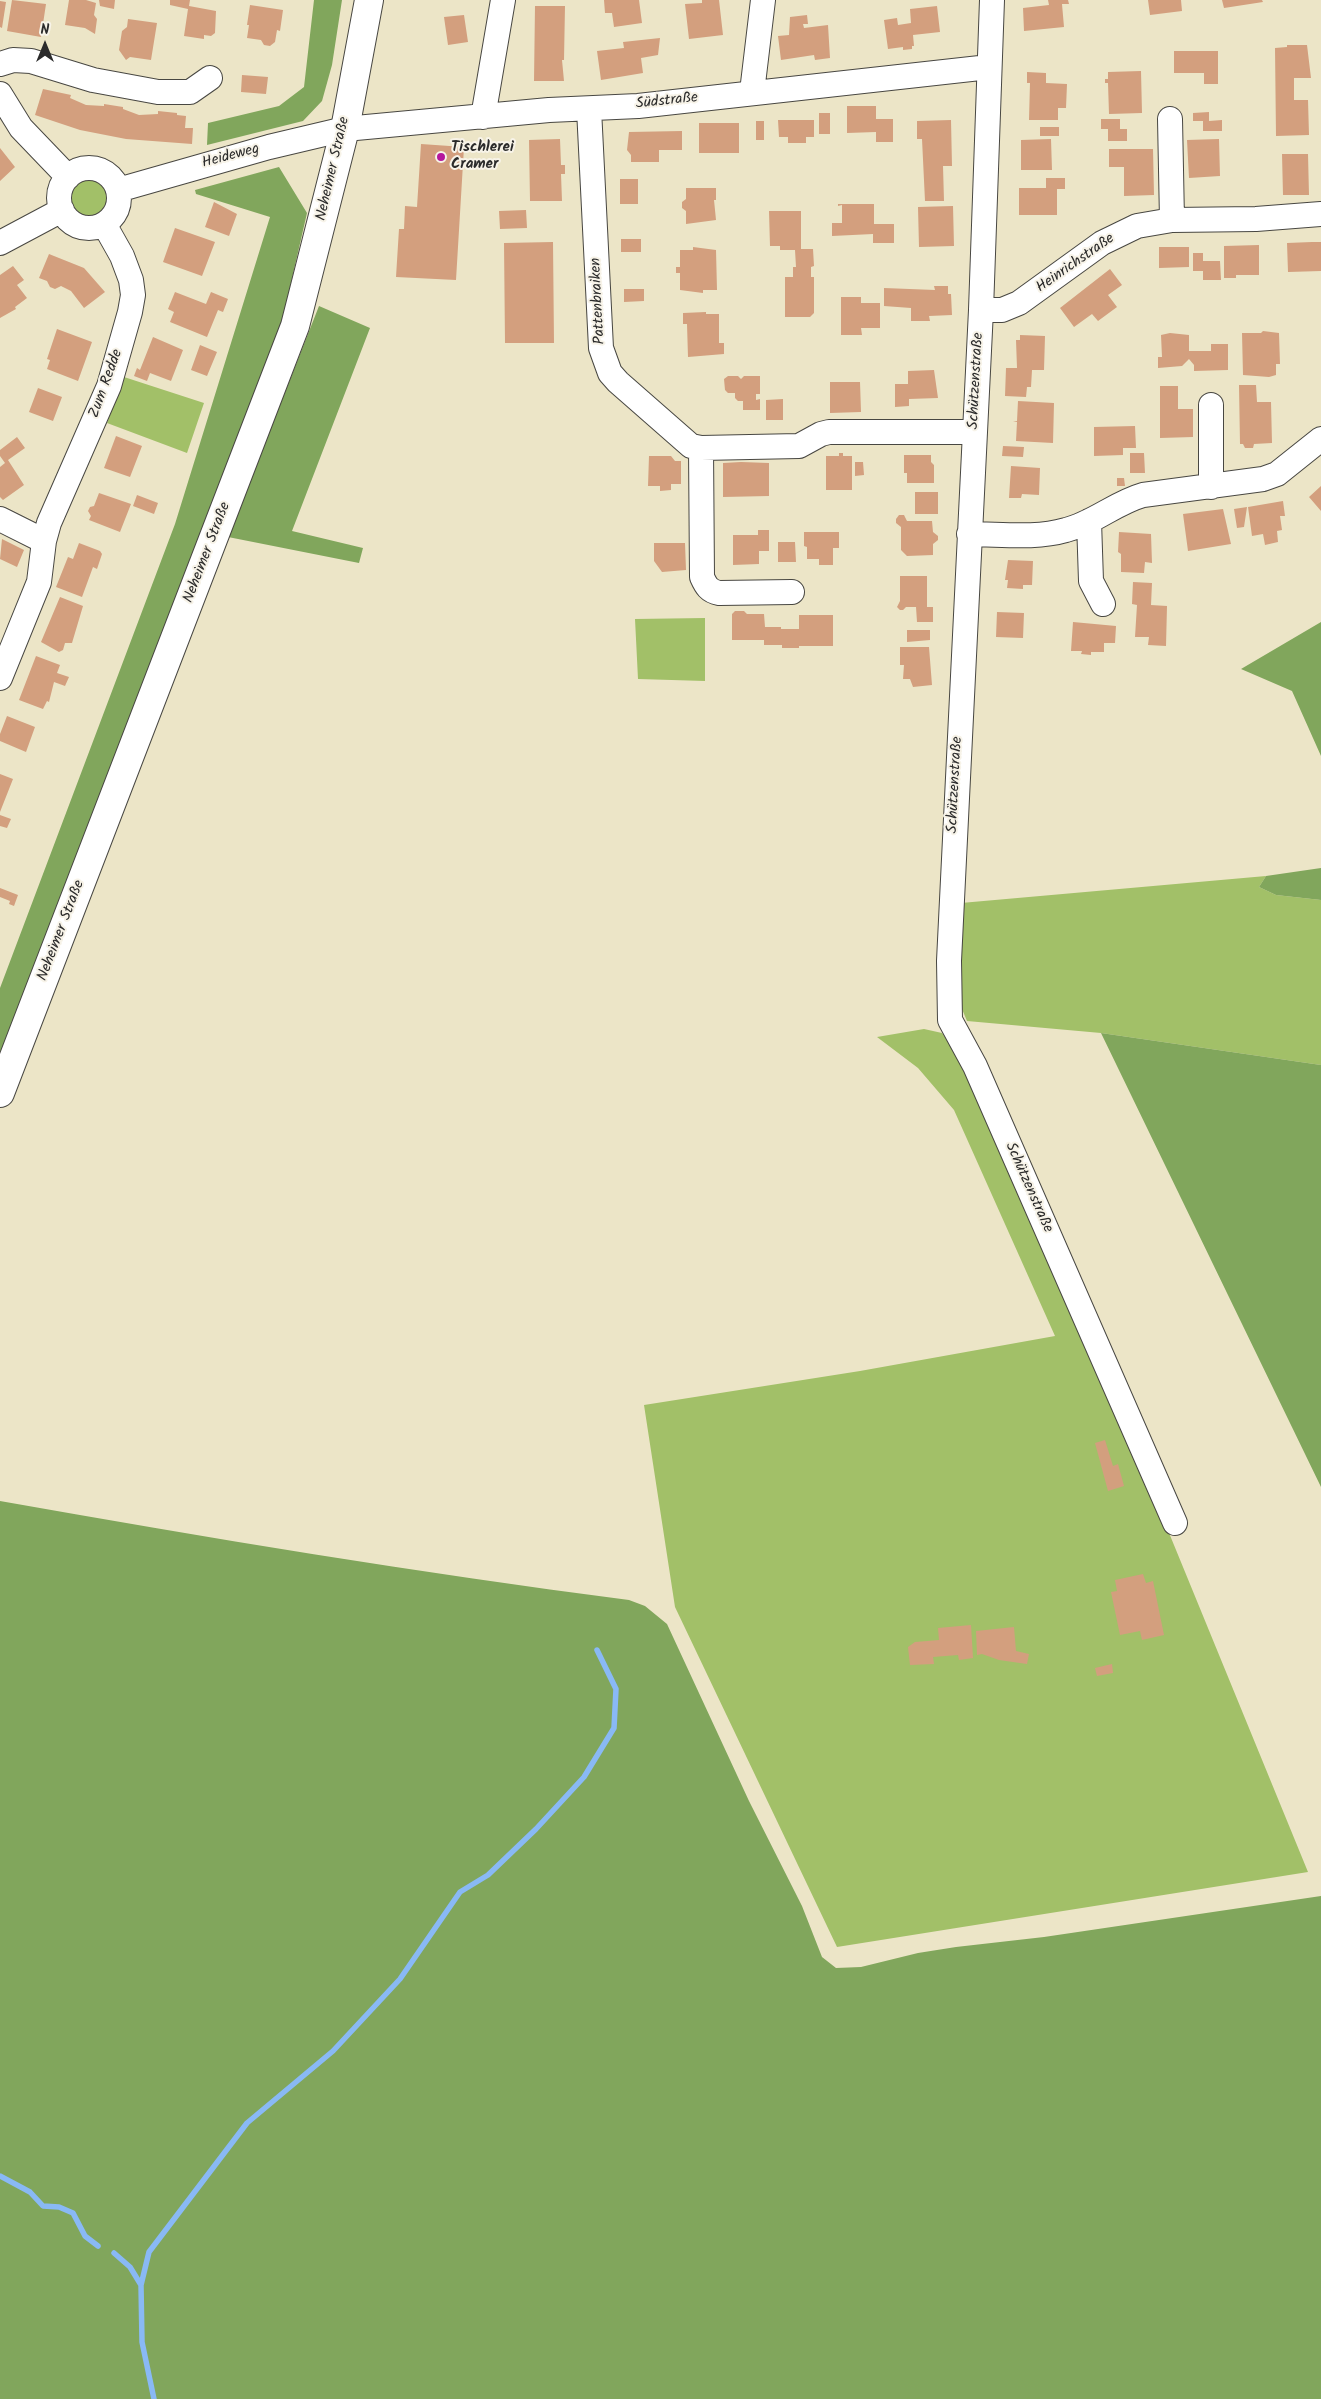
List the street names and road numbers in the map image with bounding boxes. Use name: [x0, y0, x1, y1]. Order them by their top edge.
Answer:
street label: Südstraße: [635, 90, 699, 114]
street label: Neheimer Straße: [313, 115, 355, 223]
street label: Heideweg: [200, 141, 262, 173]
street label: Heinrichstraße: [1033, 230, 1119, 298]
street label: Pattenbraiken: [588, 257, 610, 345]
street label: Schützenstraße: [965, 332, 989, 430]
street label: Zum Redde: [86, 347, 128, 421]
street label: Neheimer Straße: [181, 500, 235, 606]
street label: Schützenstraße: [944, 736, 968, 834]
street label: Neheimer Straße: [35, 878, 89, 984]
street label: Schützenstraße: [1000, 1140, 1056, 1236]

